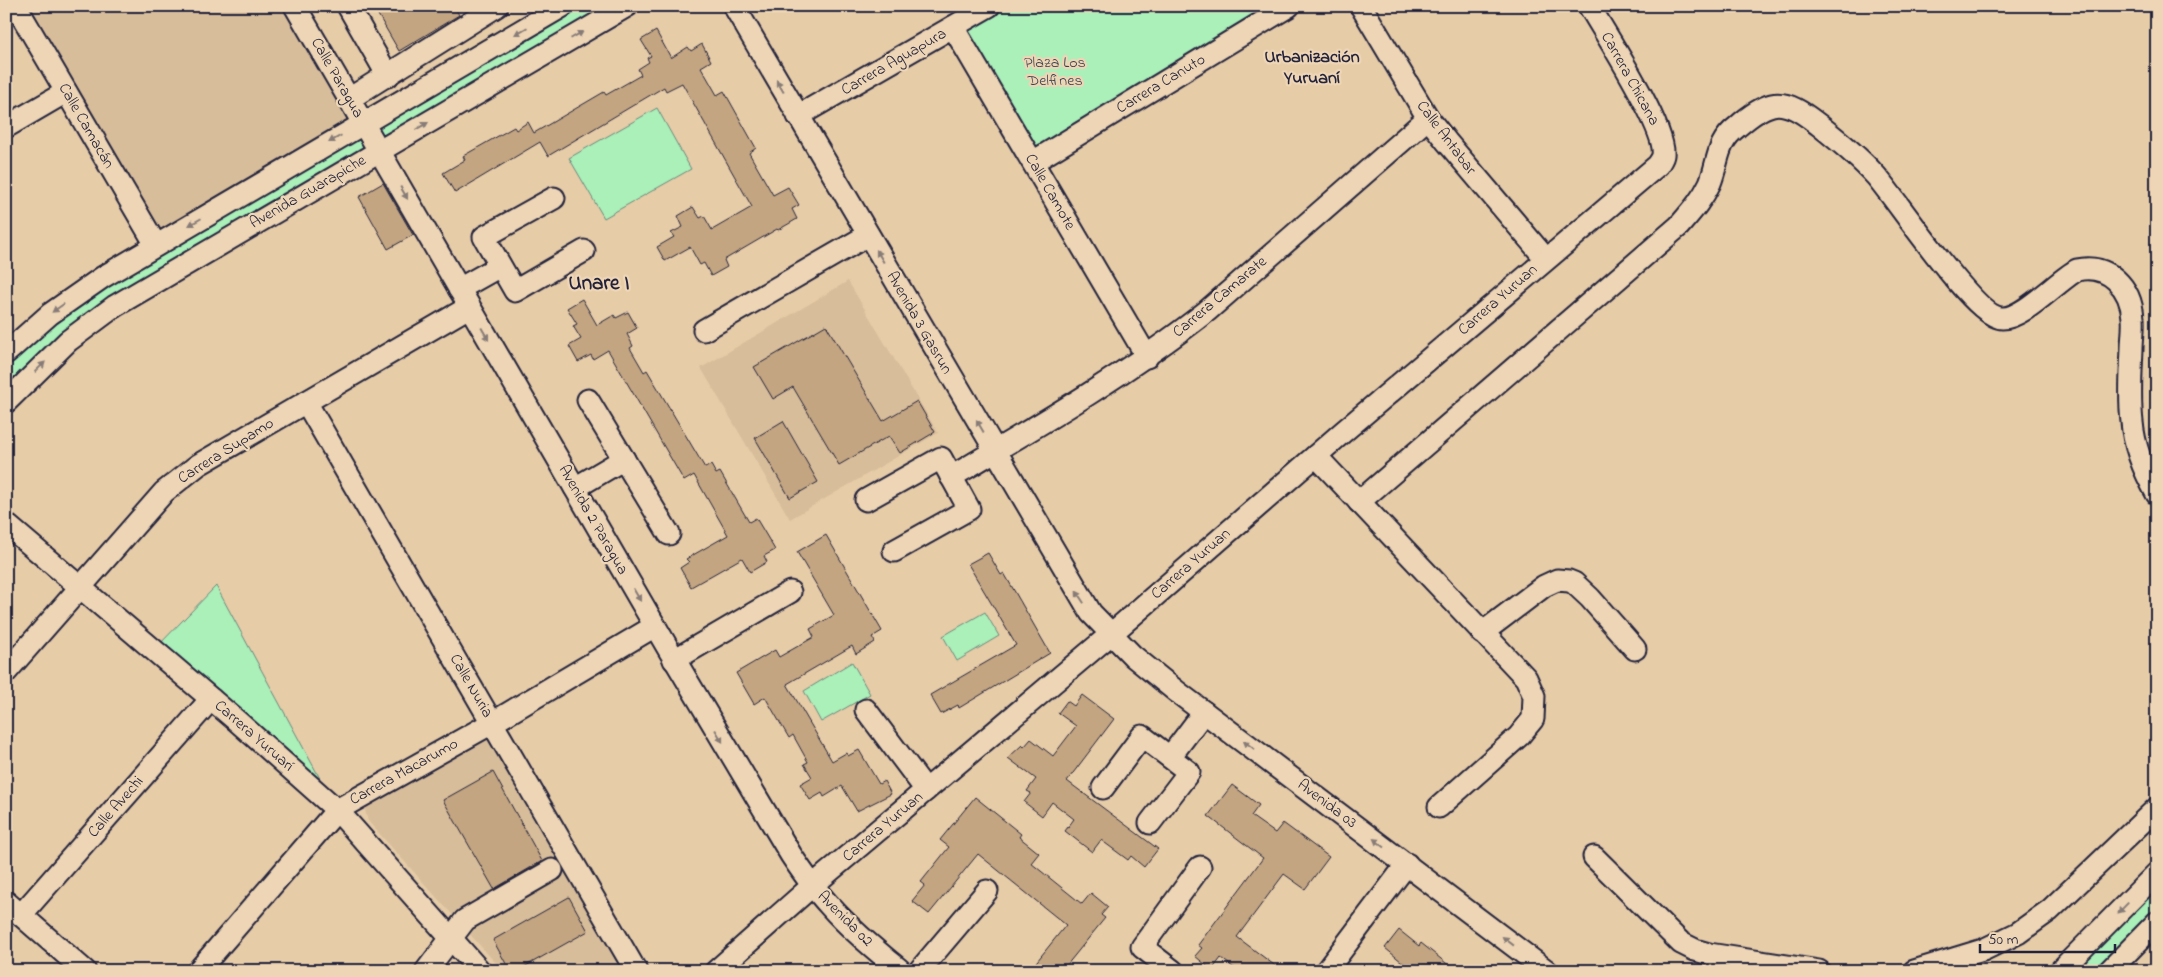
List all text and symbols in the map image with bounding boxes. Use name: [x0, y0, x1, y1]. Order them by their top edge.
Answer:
street label: Carrera Aguapura: [837, 22, 951, 102]
one-way arrow: [514, 26, 528, 35]
street label: Carrera Chicana: [1594, 28, 1666, 130]
one-way arrow: [571, 31, 584, 40]
street label: Calle Paragua: [304, 33, 370, 123]
district label: Urbanización Yuruaní: [1264, 45, 1360, 92]
street label: Carrera Canuto: [1112, 48, 1210, 120]
park label: Plaza Los Delfines: [1024, 51, 1086, 93]
street label: Calle Camacán: [52, 79, 120, 173]
one-way arrow: [776, 79, 785, 92]
street label: Calle Antabar: [1410, 96, 1482, 180]
one-way arrow: [414, 122, 429, 130]
one-way arrow: [329, 135, 342, 144]
street label: Avenida Guarapiche: [245, 148, 371, 235]
street label: Calle Camote: [1018, 149, 1082, 235]
one-way arrow: [400, 185, 408, 200]
one-way arrow: [189, 217, 202, 226]
one-way arrow: [876, 249, 885, 263]
street label: Carrera Camarate: [1168, 250, 1273, 344]
street label: Carrera Yuruan: [1453, 258, 1543, 342]
street label: Avenida 3 Gasrun: [880, 267, 958, 379]
district label: Unare I: [568, 269, 630, 299]
one-way arrow: [51, 303, 65, 313]
one-way arrow: [481, 326, 489, 341]
one-way arrow: [34, 361, 46, 373]
street label: Carrera Supamo: [173, 412, 279, 490]
one-way arrow: [976, 419, 984, 434]
street label: Avenida 2 Paragua: [552, 461, 634, 579]
street label: Carrera Yuruan: [1146, 522, 1236, 606]
one-way arrow: [632, 589, 641, 602]
one-way arrow: [1075, 590, 1085, 603]
street label: Calle Nuria: [443, 650, 499, 722]
street label: Carrera Yuruarí: [209, 694, 299, 778]
one-way arrow: [714, 729, 723, 742]
street label: Carrera Macarumo: [345, 732, 463, 812]
one-way arrow: [1242, 740, 1256, 750]
street label: Calle Avechi: [82, 771, 150, 843]
street label: Avenida 03: [1292, 773, 1362, 835]
street label: Carrera Yuruan: [837, 786, 929, 868]
one-way arrow: [1373, 837, 1386, 848]
street label: Avenida 02: [811, 885, 879, 953]
one-way arrow: [2117, 901, 2129, 913]
scale bar: [1980, 922, 2116, 954]
text: 50 m: [1988, 929, 2019, 951]
one-way arrow: [1501, 936, 1515, 946]

